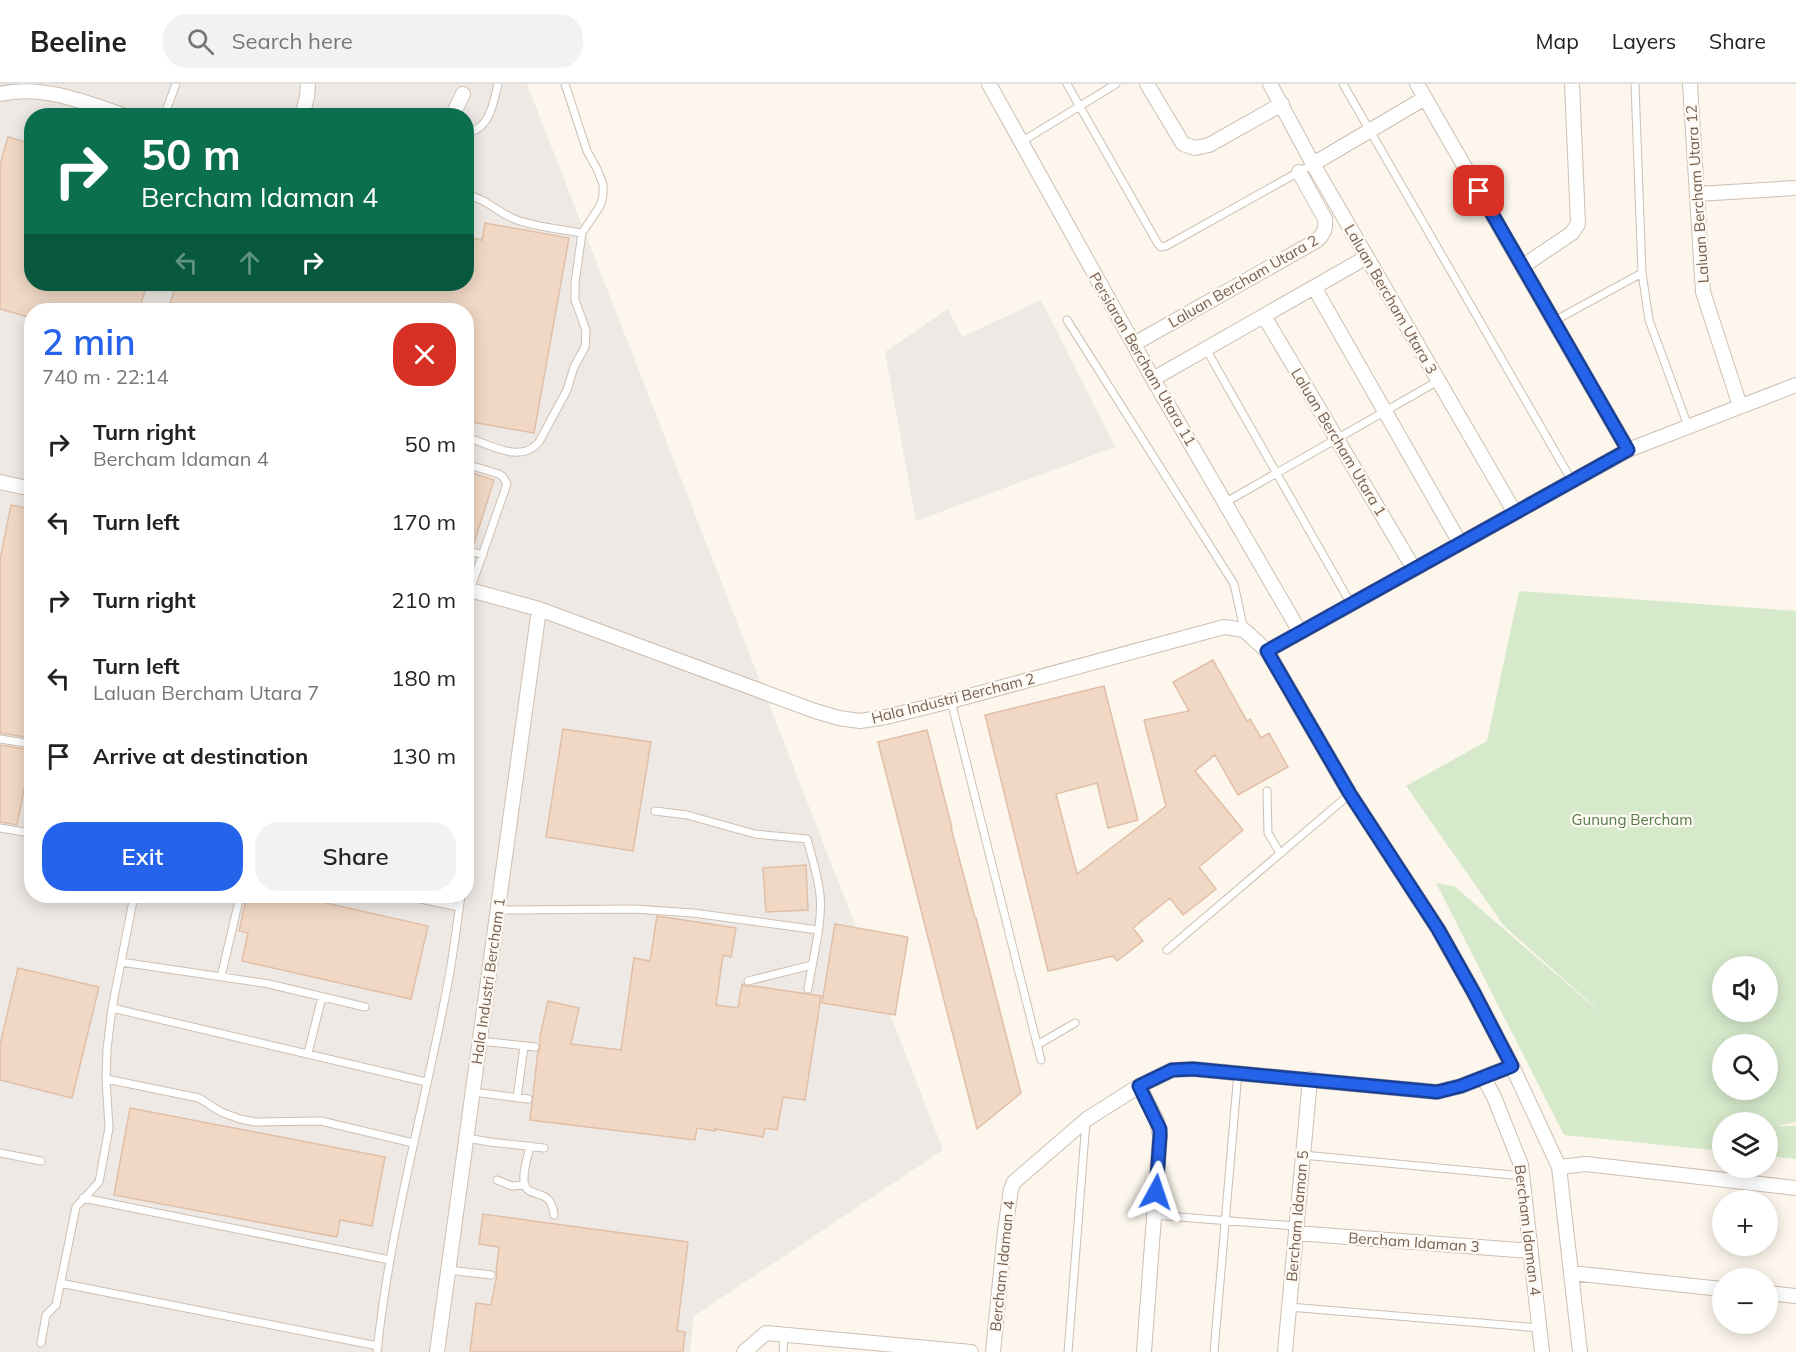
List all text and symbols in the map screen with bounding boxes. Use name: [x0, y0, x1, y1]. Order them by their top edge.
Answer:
search box: [163, 14, 583, 68]
text: Beeline: [30, 24, 127, 59]
icon: search: [184, 25, 217, 58]
text: Search here: [232, 27, 353, 55]
text: Map: [1536, 28, 1579, 54]
text: Layers: [1612, 28, 1676, 54]
text: Share: [1709, 28, 1766, 54]
street label: Laluan Bercham Utara 12: [1681, 104, 1713, 284]
text: 50 m: [141, 128, 241, 181]
icon: right: [42, 132, 120, 210]
pin: [1453, 165, 1504, 216]
icon: arrive: [1462, 174, 1495, 207]
text: Bercham Idaman 4: [141, 180, 378, 214]
street label: Laluan Bercham Utara 3: [1340, 221, 1442, 377]
street label: Laluan Bercham Utara 2: [1165, 230, 1321, 332]
icon: left: [170, 246, 203, 279]
icon: ahead: [233, 246, 266, 279]
icon: right: [296, 246, 329, 279]
street label: Persiaran Bercham Utara 11: [1085, 269, 1201, 449]
text: 2 min: [42, 319, 136, 364]
button: close: [393, 323, 456, 386]
text: 740 m · 22:14: [42, 364, 168, 389]
street label: Laluan Bercham Utara 1: [1287, 364, 1391, 520]
text: Turn right: [93, 418, 196, 446]
icon: right: [42, 428, 75, 461]
text: 50 m: [405, 430, 456, 458]
text: Bercham Idaman 4: [93, 446, 269, 471]
icon: left: [42, 506, 75, 539]
text: Turn left: [93, 508, 180, 536]
text: 170 m: [391, 508, 456, 536]
icon: right: [42, 584, 75, 617]
text: Turn right: [93, 586, 196, 614]
text: 210 m: [391, 586, 456, 614]
text: Turn left: [93, 652, 180, 680]
icon: left: [42, 662, 75, 695]
text: 180 m: [391, 664, 456, 692]
street label: Hala Industri Bercham 2: [869, 668, 1037, 728]
text: Laluan Bercham Utara 7: [93, 680, 319, 705]
icon: arrive: [42, 740, 75, 773]
text: Arrive at destination: [93, 742, 308, 770]
text: 130 m: [391, 742, 456, 770]
park label: Gunung Bercham: [1572, 810, 1692, 829]
button: Exit: [42, 822, 243, 891]
button: Share: [255, 822, 456, 891]
street label: Hala Industri Bercham 1: [467, 897, 509, 1065]
map controls: [1712, 956, 1778, 1334]
button: sound: [1712, 956, 1778, 1022]
button: search: [1712, 1034, 1778, 1100]
button: layers: [1712, 1112, 1778, 1178]
street label: Bercham Idaman 5: [1282, 1150, 1312, 1282]
position arrow: [1124, 1160, 1188, 1224]
street label: Bercham Idaman 4: [1511, 1163, 1545, 1297]
button: +: [1712, 1190, 1778, 1256]
street label: Bercham Idaman 4: [986, 1199, 1018, 1333]
street label: Bercham Idaman 3: [1348, 1228, 1480, 1256]
button: −: [1712, 1268, 1778, 1334]

